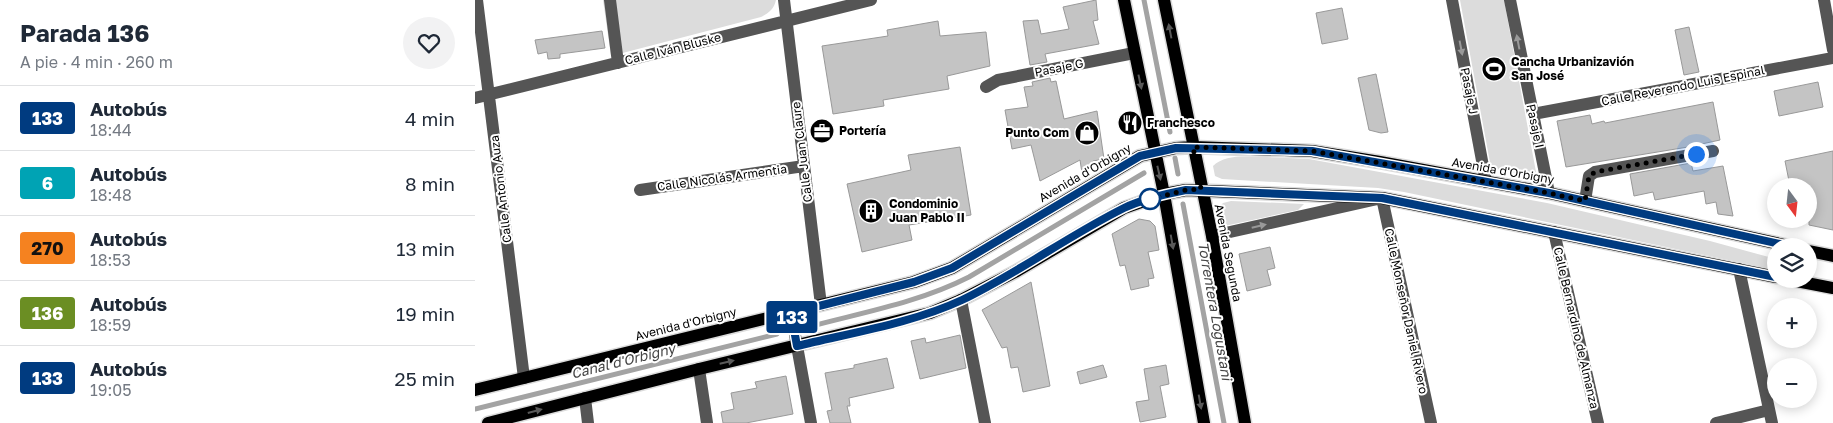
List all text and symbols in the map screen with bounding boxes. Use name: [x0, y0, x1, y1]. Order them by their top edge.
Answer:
button: heart: [403, 17, 455, 69]
text: Parada 136: [20, 18, 150, 47]
one-way arrow: [1166, 23, 1174, 38]
street label: Calle Iván Bluske: [623, 29, 723, 68]
one-way arrow: [1514, 35, 1522, 50]
one-way arrow: [1457, 40, 1465, 56]
text: A pie · 4 min · 260 m: [20, 52, 173, 72]
place label: Cancha Urbanizavión San José: [1511, 54, 1634, 83]
street label: Pasaje G: [1033, 55, 1085, 80]
sports icon: Cancha Urbanizavión San José: [1481, 56, 1507, 82]
street label: Calle Reverendo Luis Espinal: [1600, 62, 1766, 109]
street label: Pasaje J: [1458, 66, 1481, 116]
one-way arrow: [1136, 75, 1144, 91]
text: Autobús: [90, 97, 167, 120]
street label: Calle Juan Claure: [788, 101, 815, 203]
street label: Pasaje I: [1524, 103, 1547, 149]
text: 133: [32, 107, 63, 129]
text: 4 min: [405, 107, 455, 130]
restaurant icon: Franchesco: [1117, 110, 1143, 136]
place label: Franchesco: [1147, 115, 1215, 130]
office icon: Portería: [809, 118, 835, 144]
text: 18:44: [90, 120, 132, 140]
shop icon: Punto Com: [1074, 120, 1100, 146]
place label: Portería: [839, 123, 886, 138]
place label: Punto Com: [1005, 125, 1069, 140]
street label: Calle Antonio Auza: [486, 134, 515, 244]
street label: Avenida d'Orbigny: [1036, 140, 1134, 205]
your location: [1684, 142, 1709, 167]
street label: Avenida d'Orbigny: [1451, 154, 1556, 187]
street label: Calle Nicolás Armentia: [656, 161, 788, 194]
text: Autobús: [90, 162, 167, 185]
one-way arrow: [1155, 166, 1163, 181]
text: 6: [42, 172, 53, 194]
text: 8 min: [405, 172, 455, 195]
north arrow: [1767, 178, 1817, 228]
map controls: [1767, 178, 1817, 408]
text: 18:48: [90, 185, 132, 205]
unlabelled marker: [1139, 188, 1161, 210]
place label: Condominio Juan Pablo II: [889, 196, 965, 225]
building icon: Condominio Juan Pablo II: [858, 198, 884, 224]
street label: Avenida Segunda: [1212, 203, 1245, 303]
one-way arrow: [1252, 222, 1267, 230]
text: Autobús: [90, 227, 167, 250]
street label: Calle Monseñor Daniel Rivero: [1382, 227, 1431, 395]
one-way arrow: [1169, 235, 1177, 251]
text: 270: [31, 237, 64, 259]
text: 13 min: [396, 237, 455, 260]
button: layers: [1767, 238, 1817, 288]
water label: Torrentera Logustani: [1195, 240, 1236, 384]
street label: Calle Bernardino de Almanza: [1551, 245, 1602, 410]
text: 18:53: [90, 250, 131, 270]
text: Autobús: [90, 292, 167, 315]
button: +: [1767, 298, 1817, 348]
line badge: 133: [763, 301, 821, 333]
text: 136: [32, 302, 63, 324]
text: 19 min: [396, 302, 455, 325]
street label: Avenida d'Orbigny: [634, 304, 738, 343]
text: 133: [776, 306, 808, 328]
text: 18:59: [90, 315, 131, 335]
water label: Canal d'Orbigny: [569, 339, 679, 382]
text: Autobús: [90, 357, 167, 380]
one-way arrow: [719, 358, 734, 366]
button: −: [1767, 358, 1817, 408]
text: 133: [32, 367, 63, 389]
text: 25 min: [395, 367, 455, 390]
text: 19:05: [90, 380, 131, 400]
one-way arrow: [1197, 395, 1205, 411]
one-way arrow: [528, 407, 543, 415]

